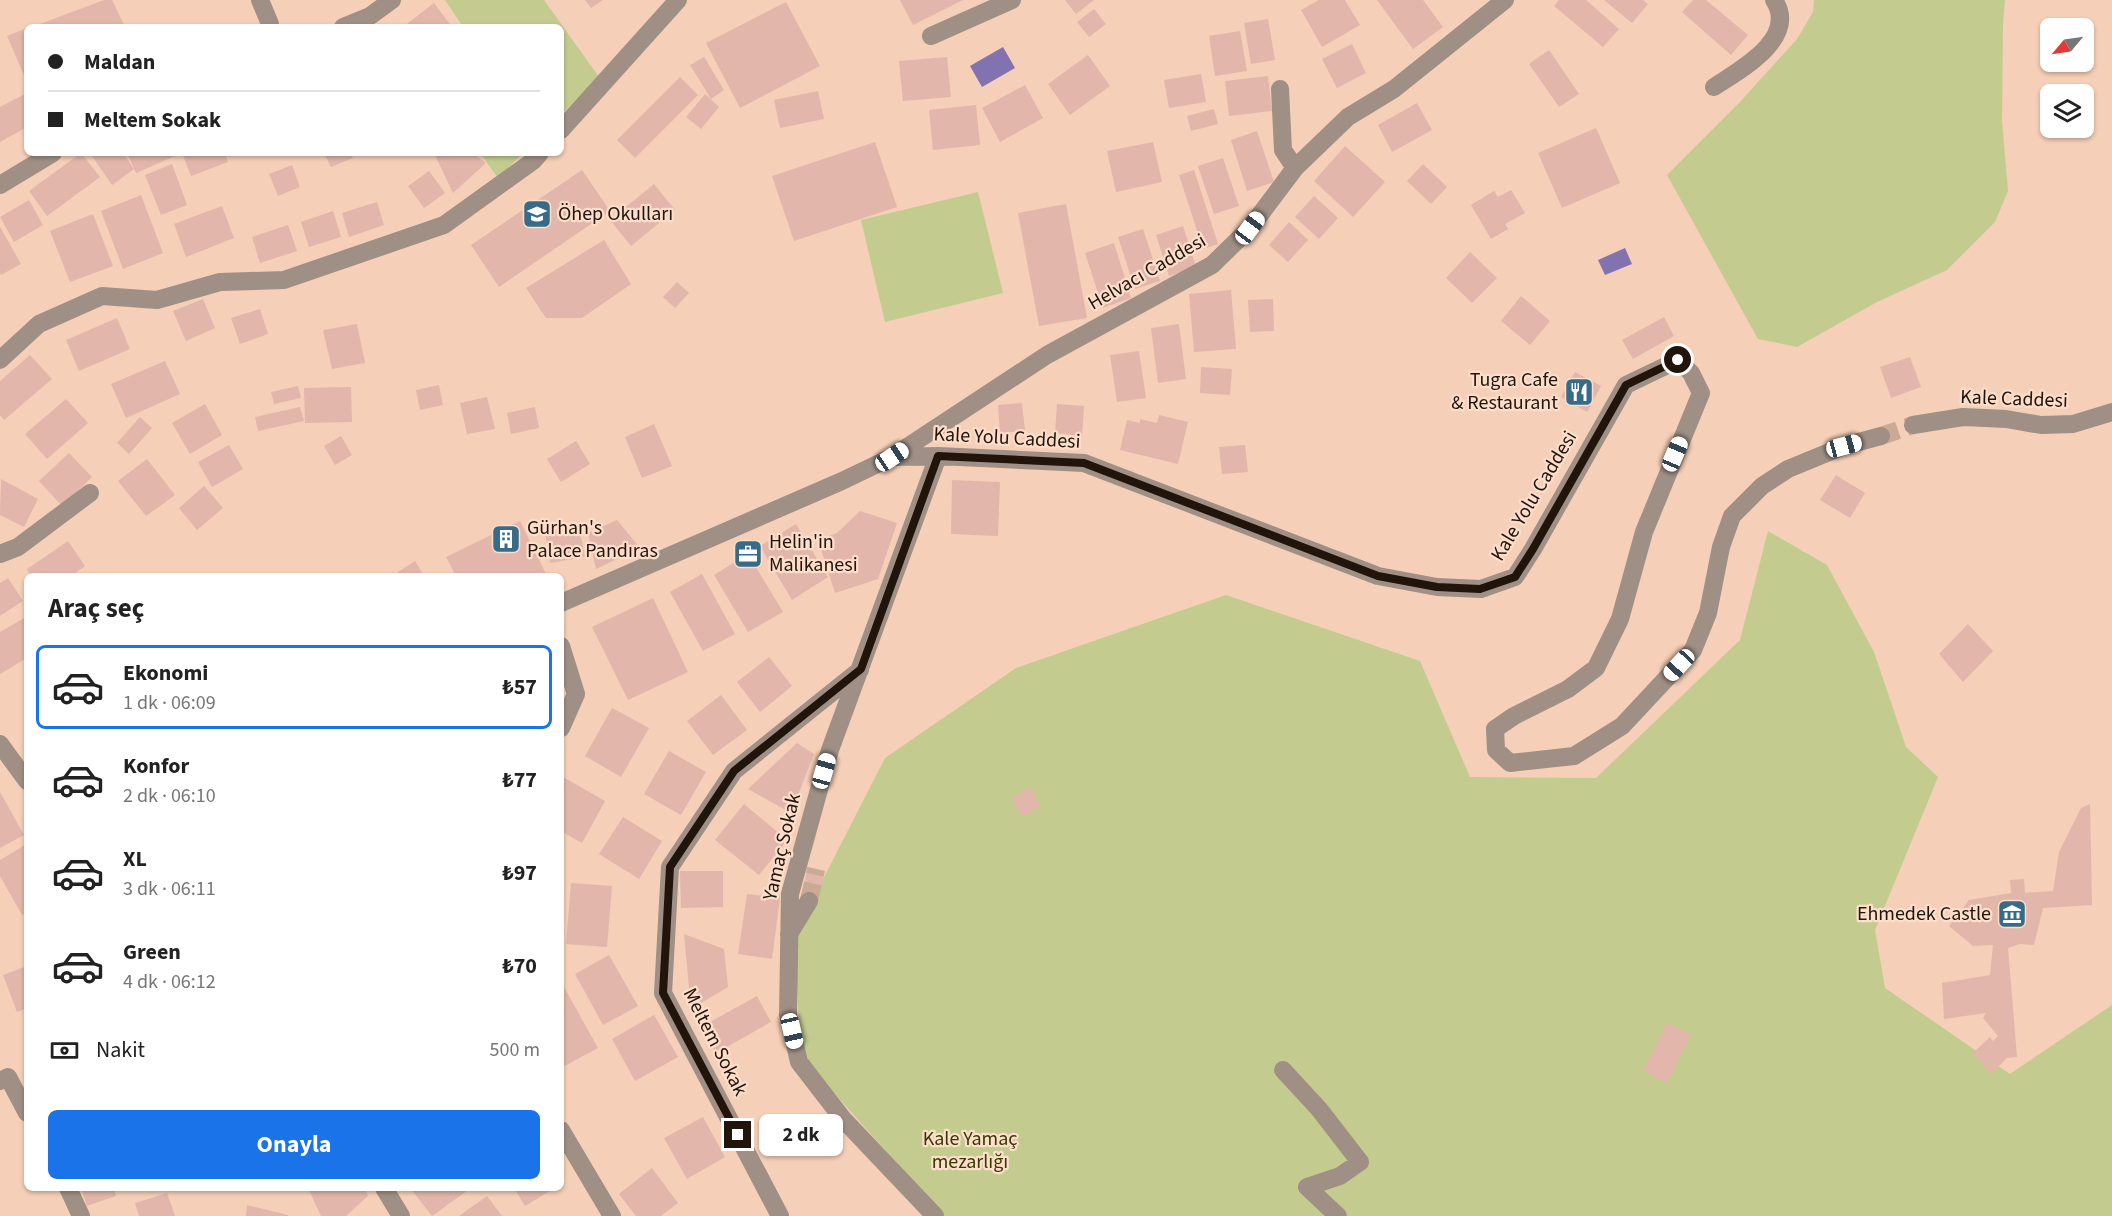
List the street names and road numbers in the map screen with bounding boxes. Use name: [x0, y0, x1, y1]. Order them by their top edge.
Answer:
street label: Helvacı Caddesi: [1083, 227, 1211, 317]
street label: Kale Caddesi: [1960, 383, 2068, 415]
street label: Kale Yolu Caddesi: [933, 420, 1081, 456]
street label: Kale Yolu Caddesi: [1484, 426, 1584, 566]
street label: Yamaç Sokak: [756, 791, 808, 904]
street label: Meltem Sokak: [676, 983, 754, 1101]

